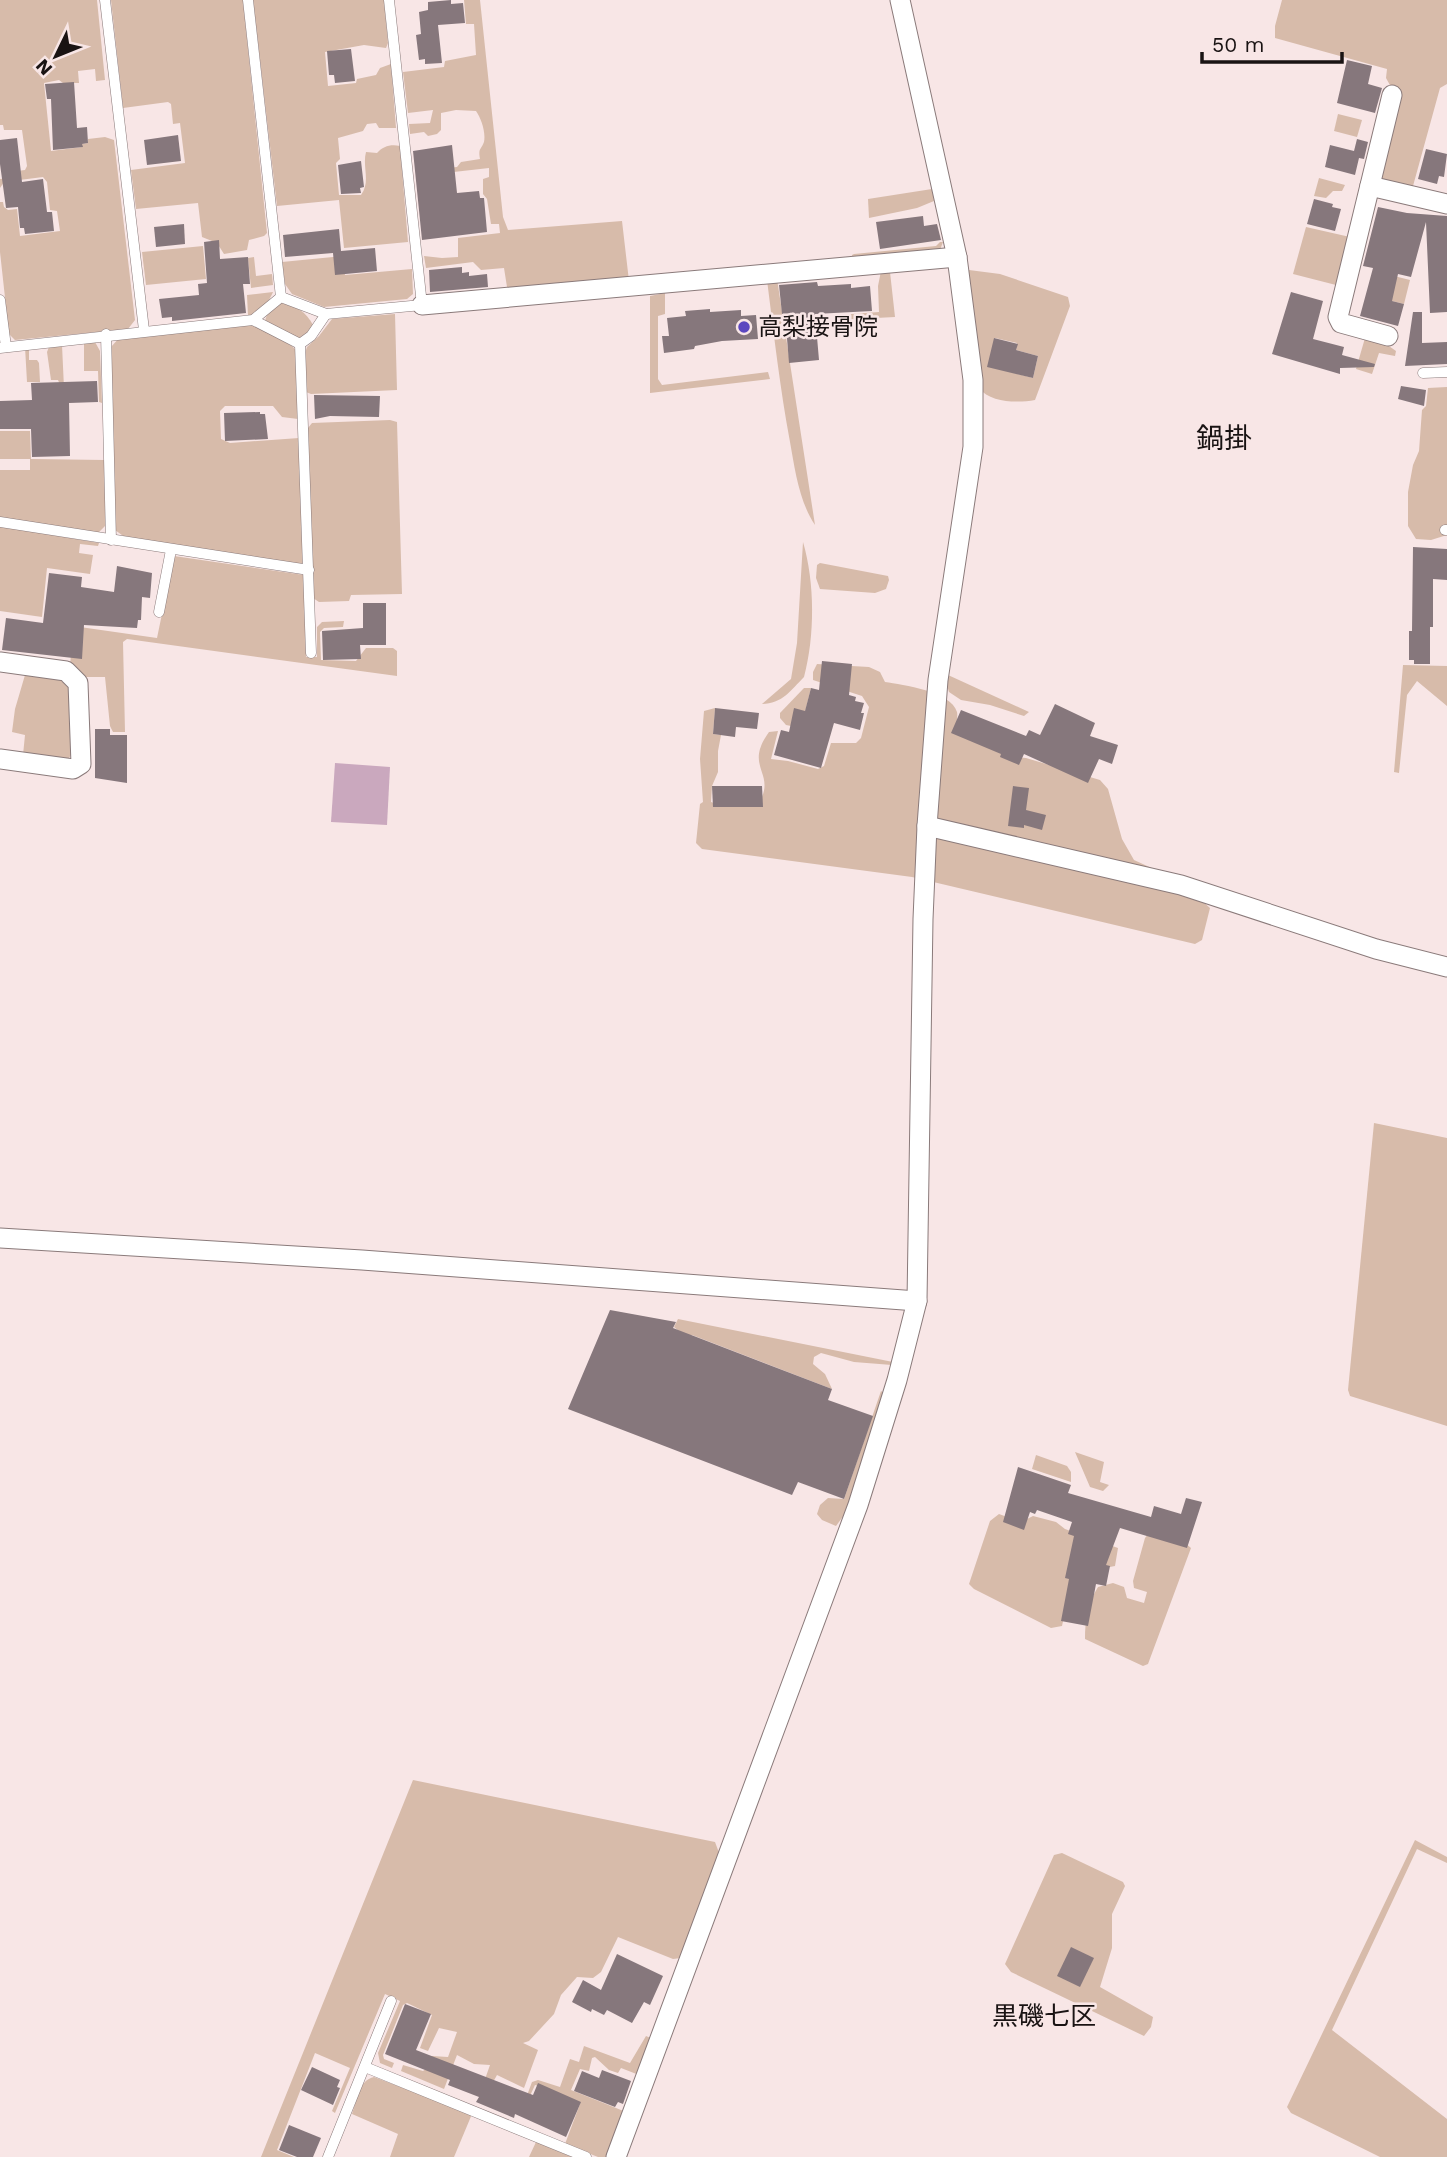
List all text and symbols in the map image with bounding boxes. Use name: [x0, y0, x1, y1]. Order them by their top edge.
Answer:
north arrow: [21, 21, 91, 91]
scale bar: [1202, 21, 1342, 65]
text: 50 m: [1212, 32, 1264, 57]
text: N: [31, 54, 57, 80]
place label: 高梨接骨院: [758, 313, 878, 341]
marker: 高梨接骨院: [736, 319, 752, 335]
district label: 鍋掛: [1196, 422, 1252, 455]
district label: 黒磯七区: [992, 2001, 1096, 2031]

